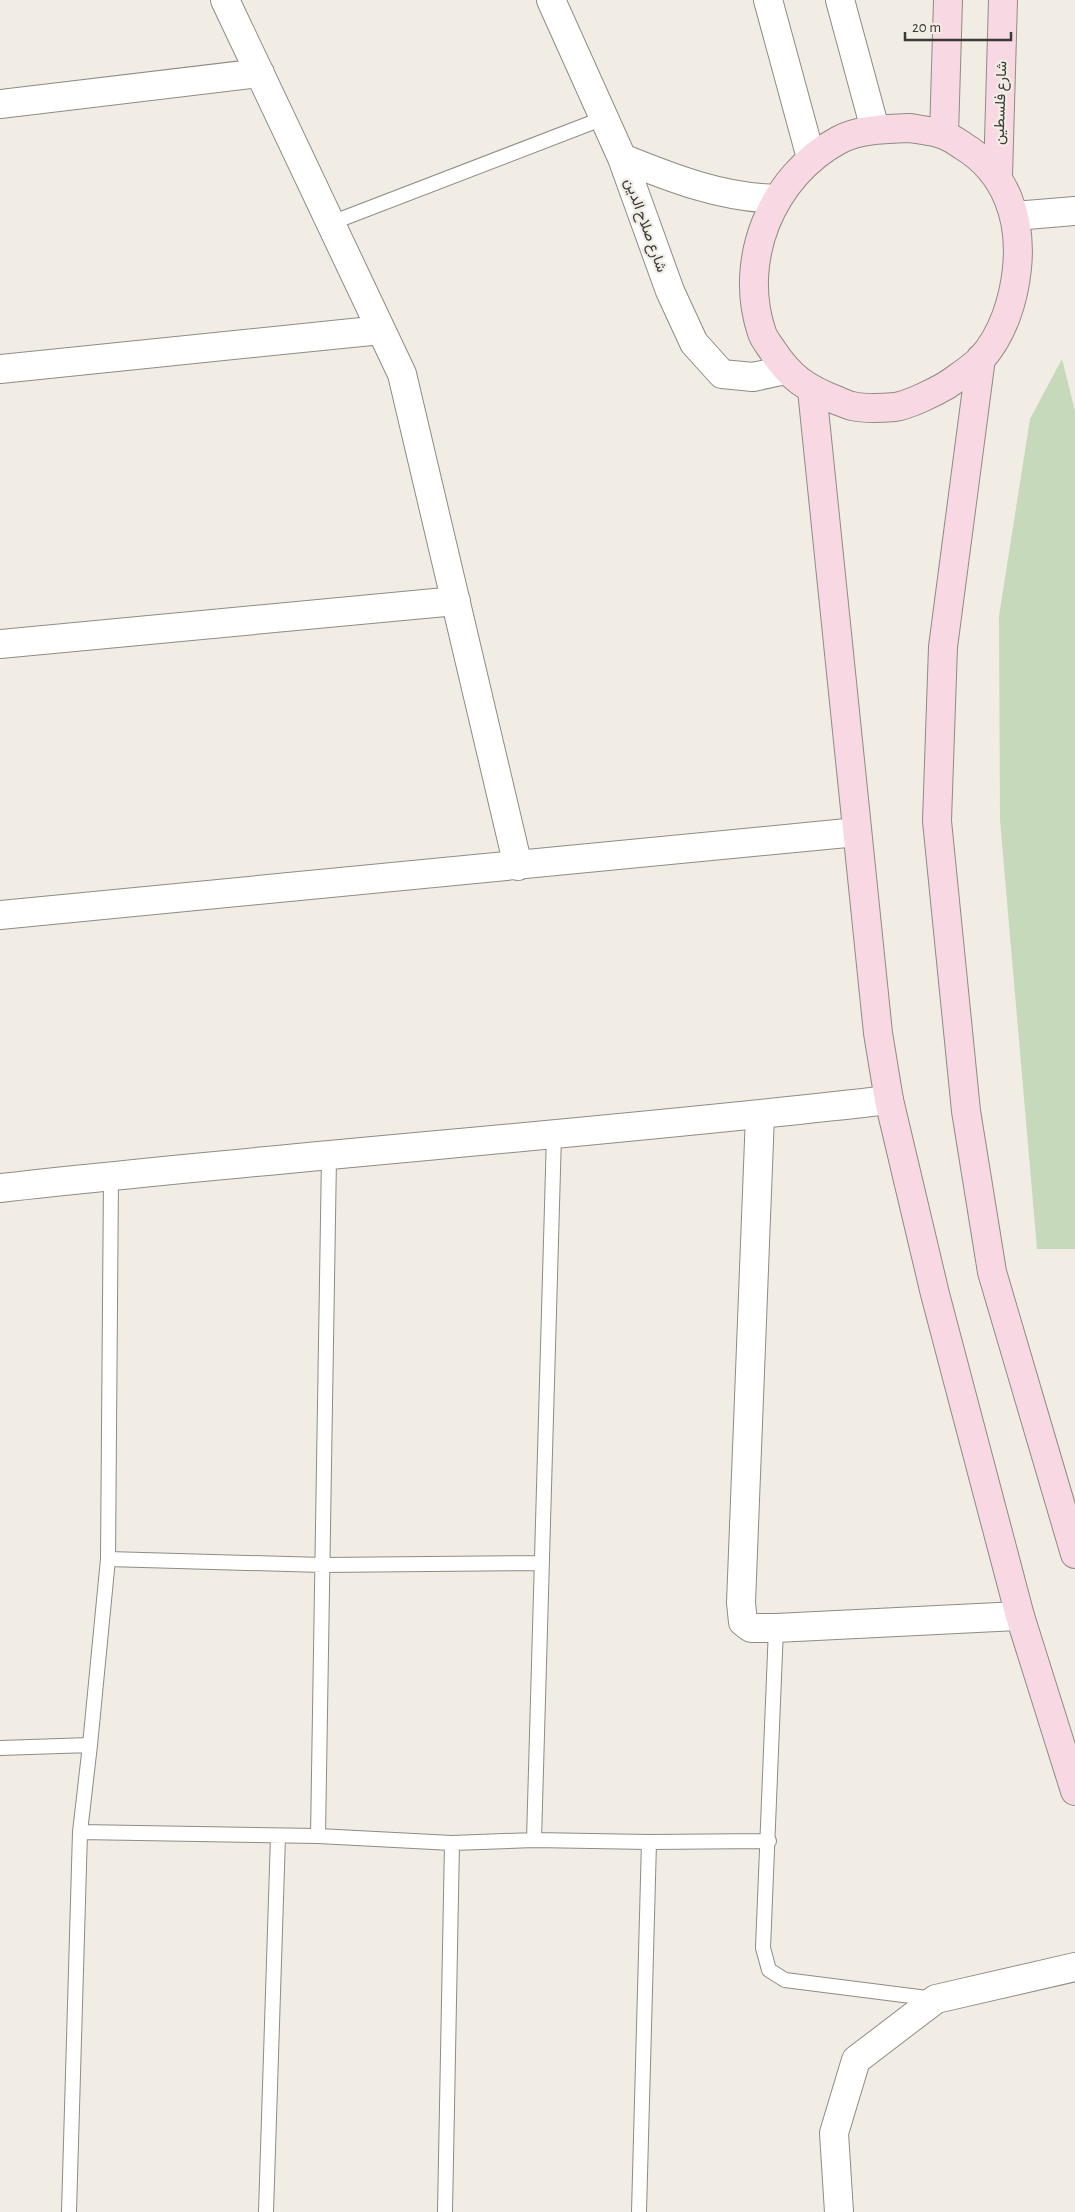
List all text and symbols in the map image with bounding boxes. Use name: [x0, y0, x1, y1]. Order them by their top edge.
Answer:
scale bar: [905, 10, 1011, 42]
text: 20 m: [912, 20, 941, 35]
street label: شارع فلسطين: [992, 61, 1012, 145]
street label: شارع صلاح الدين: [619, 176, 669, 275]

